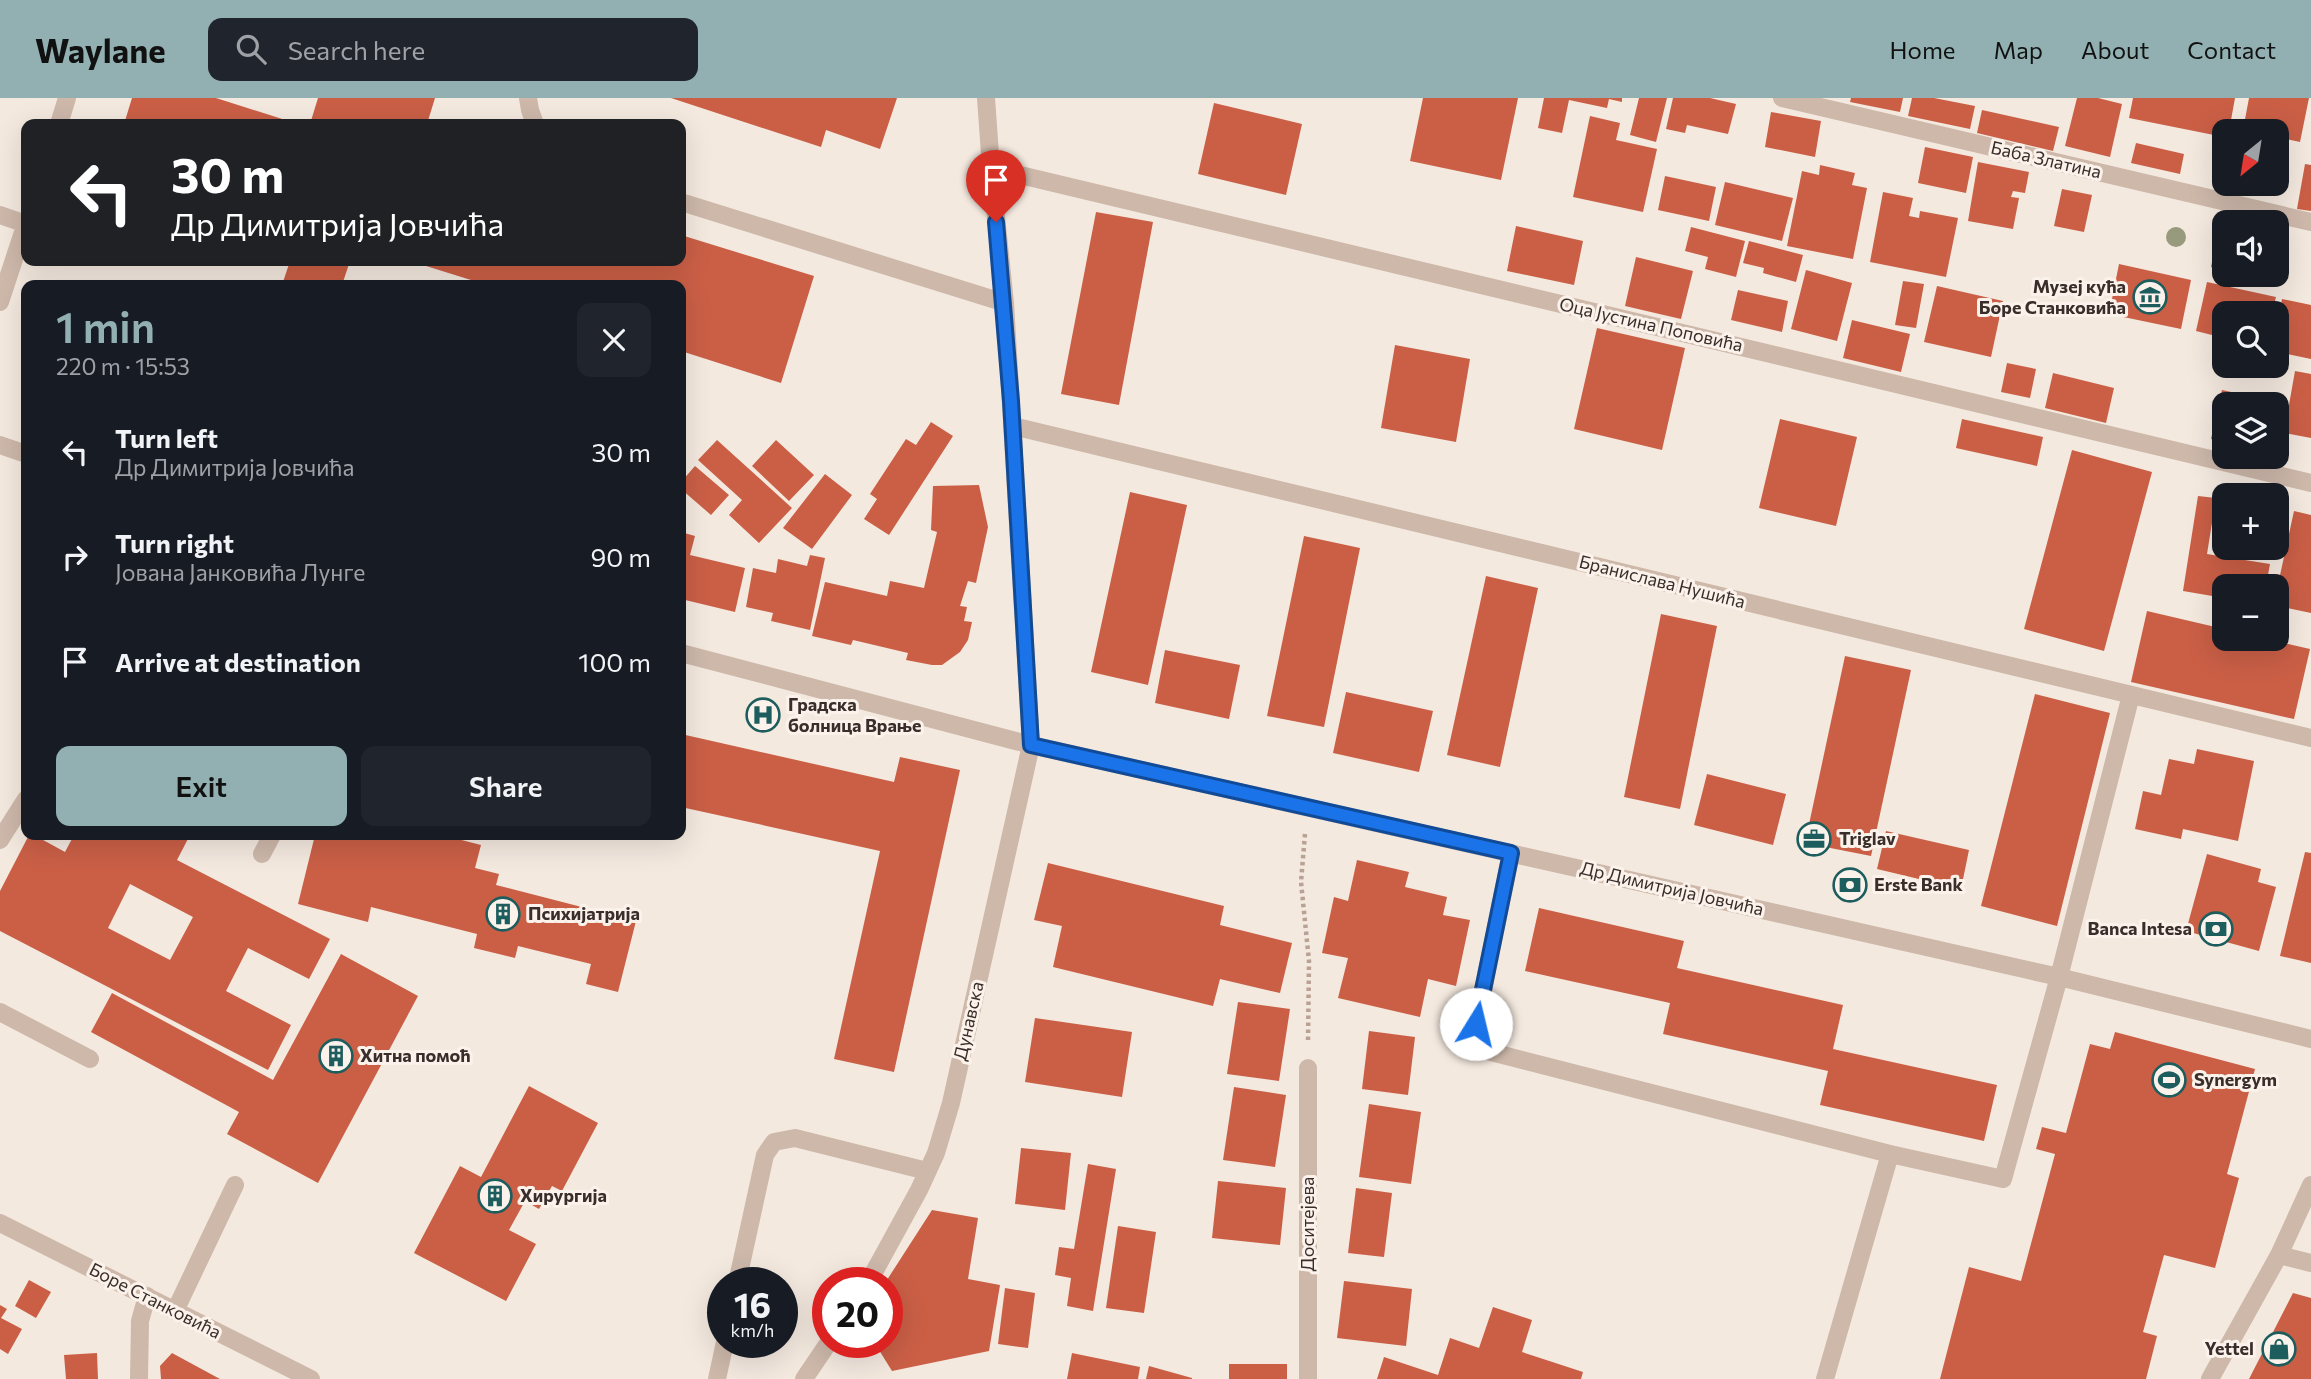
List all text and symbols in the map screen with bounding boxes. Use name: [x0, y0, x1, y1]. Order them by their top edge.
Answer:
search box: [208, 18, 698, 81]
text: Waylane: [35, 29, 166, 70]
icon: search: [232, 30, 270, 68]
text: Search here: [288, 34, 425, 65]
text: Home: [1890, 35, 1956, 64]
text: Map: [1994, 35, 2043, 64]
text: About: [2081, 35, 2149, 64]
text: Contact: [2187, 35, 2276, 64]
north arrow: [2212, 119, 2289, 196]
map controls: [2212, 119, 2289, 651]
street label: Баба Златина: [1989, 136, 2104, 182]
text: 30 m: [171, 143, 284, 203]
icon: left: [56, 147, 147, 238]
pin: [966, 150, 1026, 222]
icon: arrive: [977, 161, 1015, 199]
text: Др Димитрија Јовчића: [171, 203, 504, 243]
button: sound: [2212, 210, 2289, 287]
place label: Музеј кућа Боре Станковића: [1979, 275, 2126, 318]
museum icon: Музеј кућа Боре Станковића: [2131, 278, 2169, 316]
street label: Оца Јустина Поповића: [1557, 292, 1745, 356]
text: 1 min: [56, 300, 155, 352]
button: search: [2212, 301, 2289, 378]
button: close: [577, 303, 651, 377]
text: 220 m · 15:53: [56, 352, 190, 380]
button: layers: [2212, 392, 2289, 469]
text: Turn left: [115, 422, 218, 453]
icon: left: [56, 433, 94, 471]
text: 30 m: [592, 436, 651, 467]
text: Др Димитрија Јовчића: [115, 453, 354, 481]
button: +: [2212, 483, 2289, 560]
text: Turn right: [115, 527, 234, 558]
icon: right: [56, 538, 94, 576]
text: 90 m: [591, 541, 651, 572]
street label: Бранислава Нушића: [1577, 550, 1748, 612]
text: Јована Јанковића Лунге: [115, 558, 365, 586]
button: −: [2212, 574, 2289, 651]
icon: arrive: [56, 643, 94, 681]
text: Arrive at destination: [115, 646, 361, 677]
text: 100 m: [578, 646, 651, 677]
place label: Градска болница Врање: [788, 693, 922, 736]
hospital icon: Градска болница Врање: [744, 696, 782, 734]
button: Exit: [56, 746, 347, 826]
button: Share: [361, 746, 651, 826]
office icon: Triglav: [1795, 820, 1833, 858]
place label: Triglav: [1839, 827, 1896, 849]
street label: Др Димитрија Јовчића: [1578, 856, 1766, 920]
bank icon: Erste Bank: [1831, 866, 1869, 904]
place label: Erste Bank: [1874, 873, 1963, 895]
building icon: Психијатрија: [484, 895, 522, 933]
place label: Психијатрија: [528, 902, 640, 924]
bank icon: Banca Intesa: [2197, 910, 2235, 948]
place label: Banca Intesa: [2088, 917, 2192, 939]
street label: Дунавска: [948, 979, 988, 1062]
position arrow: [1439, 987, 1513, 1061]
building icon: Хитна помоћ: [317, 1037, 355, 1075]
place label: Хитна помоћ: [360, 1044, 471, 1066]
sports icon: Synergym: [2150, 1061, 2188, 1099]
place label: Synergym: [2194, 1068, 2277, 1090]
building icon: Хирургија: [476, 1177, 514, 1215]
street label: Доситејева: [1296, 1177, 1318, 1271]
place label: Хирургија: [520, 1184, 607, 1206]
street label: Боре Станковића: [86, 1257, 225, 1343]
speed limit sign: 20: [812, 1267, 903, 1358]
text: 16: [734, 1282, 771, 1325]
text: km/h: [731, 1319, 774, 1341]
shop icon: Yettel: [2260, 1330, 2298, 1368]
place label: Yettel: [2205, 1337, 2254, 1359]

